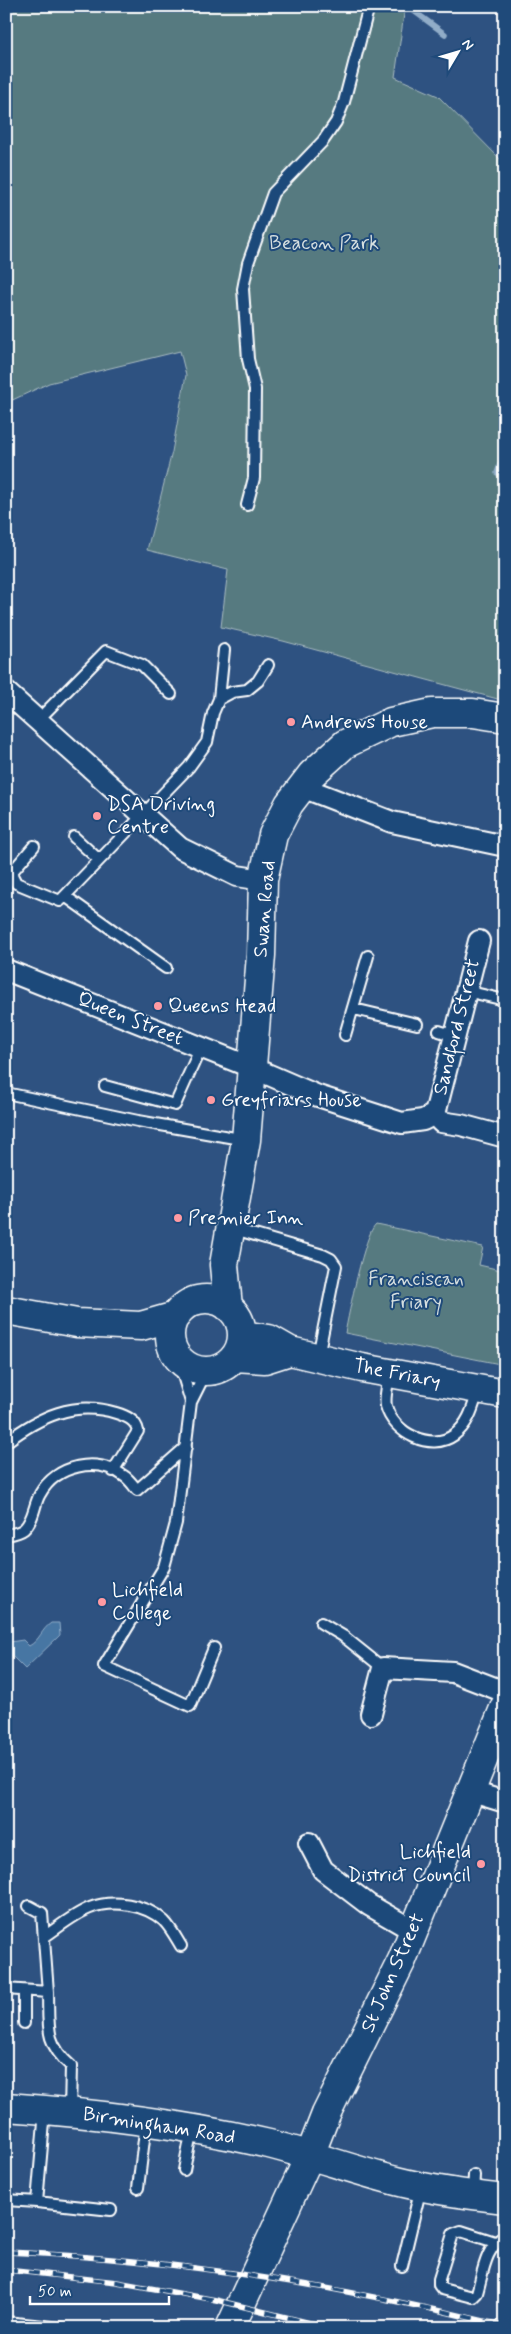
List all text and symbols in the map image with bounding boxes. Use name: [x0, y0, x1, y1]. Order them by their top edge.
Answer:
north arrow: [434, 28, 484, 78]
text: N: [457, 35, 477, 54]
park label: Beacon Park: [269, 230, 379, 257]
place label: Andrews House: [301, 709, 428, 736]
marker: Andrews House: [285, 716, 297, 728]
place label: DSA Driving Centre: [107, 791, 215, 841]
marker: DSA Driving Centre: [91, 810, 103, 822]
street label: Swan Road: [247, 859, 283, 959]
street label: Sandford Street: [427, 956, 489, 1098]
street label: Queen Street: [73, 986, 187, 1052]
place label: Queens Head: [168, 993, 276, 1020]
marker: Queens Head: [152, 1000, 164, 1012]
place label: Greyfriars House: [221, 1087, 362, 1114]
marker: Greyfriars House: [205, 1094, 217, 1106]
place label: Premier Inn: [188, 1205, 304, 1232]
marker: Premier Inn: [172, 1212, 184, 1224]
park label: Franciscan Friary: [368, 1266, 464, 1316]
street label: The Friary: [351, 1352, 443, 1396]
place label: Lichfield College: [112, 1577, 183, 1627]
marker: Lichfield College: [96, 1596, 108, 1608]
place label: Lichfield District Council: [347, 1839, 471, 1889]
marker: Lichfield District Council: [475, 1858, 487, 1870]
street label: St John Street: [355, 1909, 431, 2037]
street label: Birmingham Road: [81, 2101, 237, 2153]
scale bar: [30, 2274, 169, 2306]
text: 50 m: [38, 2282, 72, 2302]

